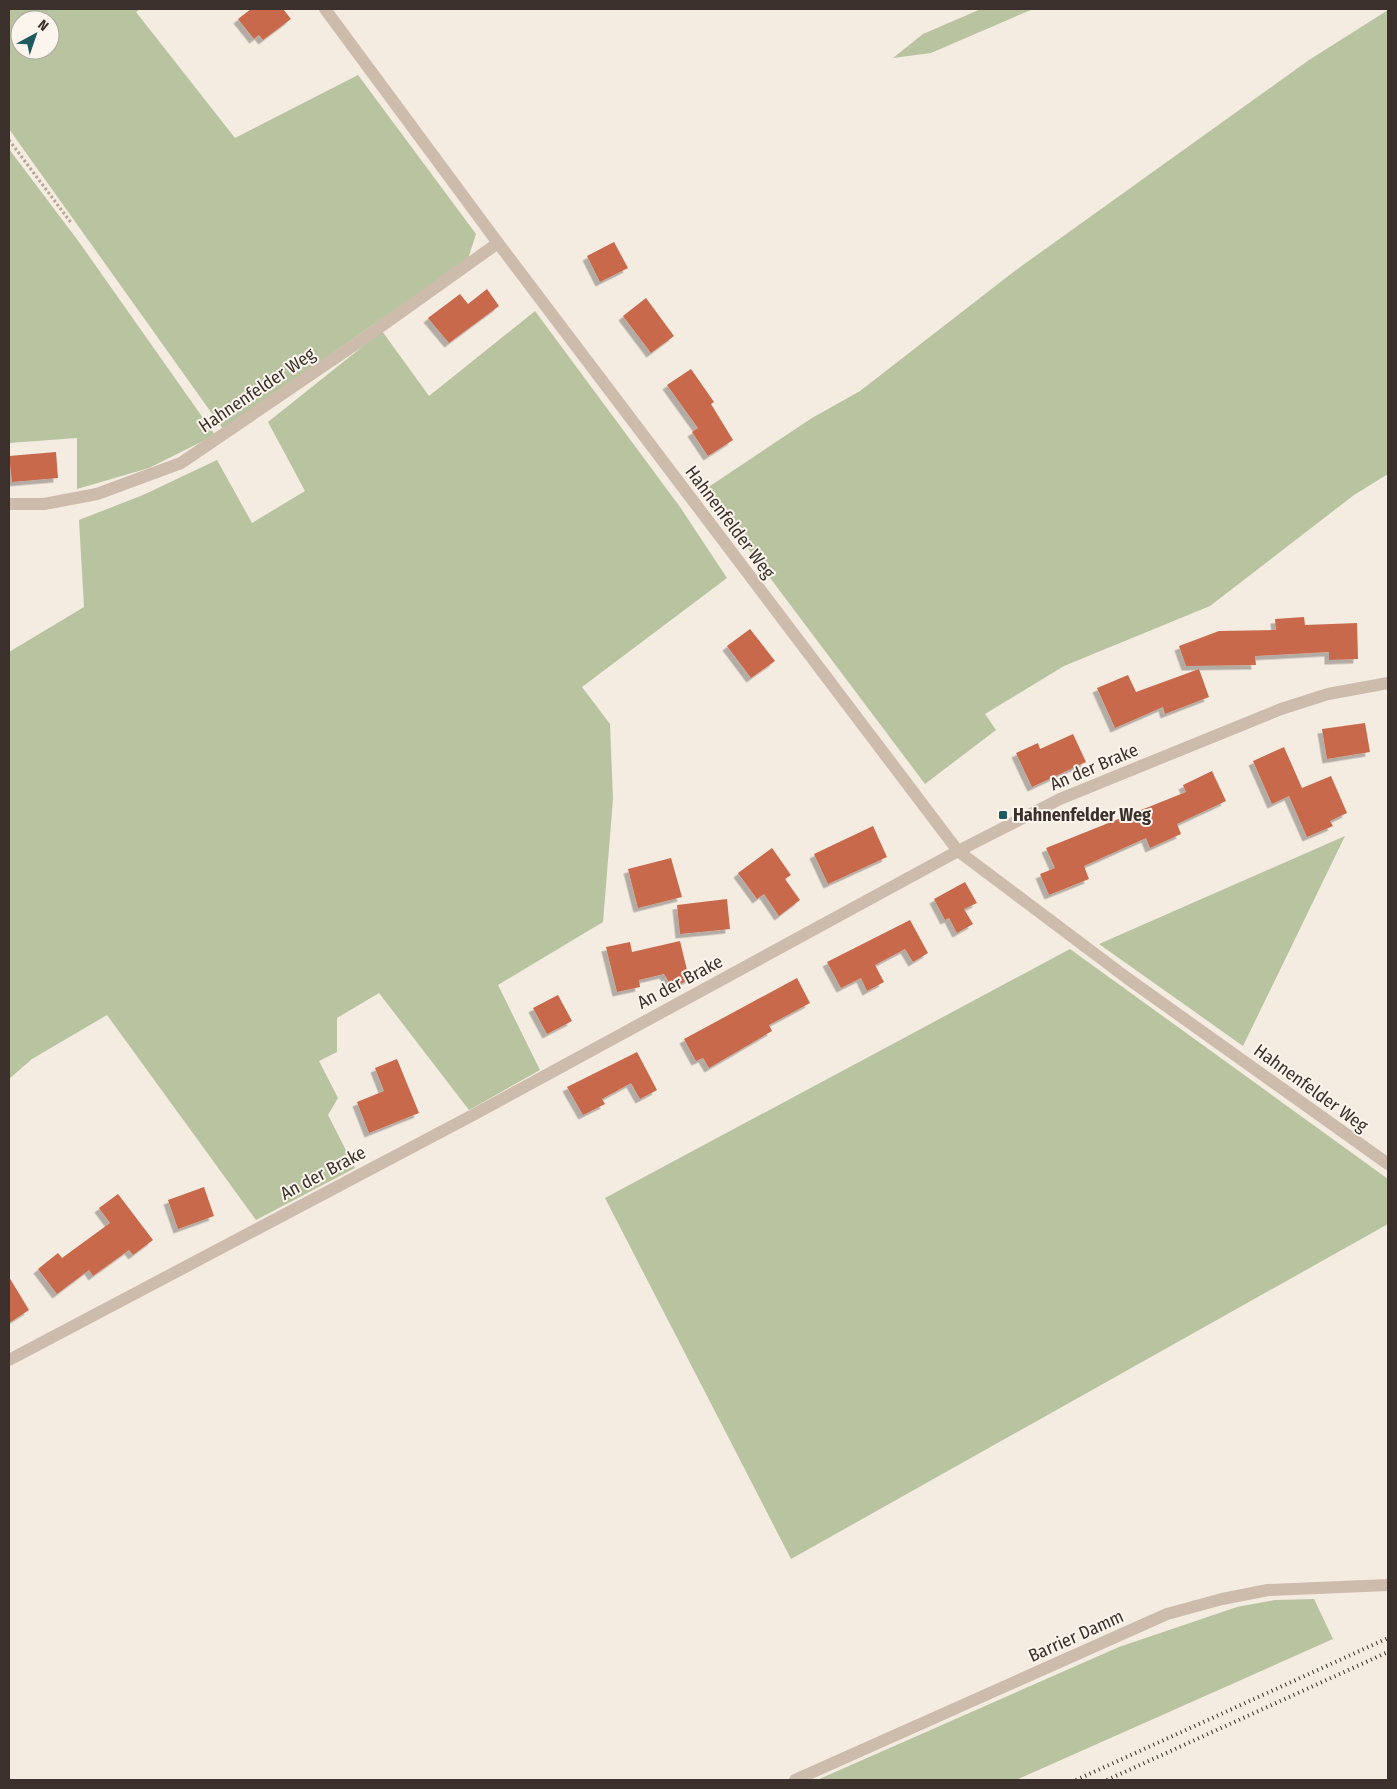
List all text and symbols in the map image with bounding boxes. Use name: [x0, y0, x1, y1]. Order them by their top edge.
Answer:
north arrow: [10, 10, 60, 60]
text: N: [34, 16, 52, 35]
street label: Hahnenfelder Weg: [195, 343, 320, 437]
street label: Hahnenfelder Weg: [680, 461, 780, 583]
street label: An der Brake: [1047, 739, 1142, 795]
place label: Hahnenfelder Weg: [1013, 804, 1151, 826]
marker: Hahnenfelder Weg: [997, 809, 1009, 821]
street label: An der Brake: [633, 950, 727, 1014]
street label: Hahnenfelder Weg: [1250, 1039, 1373, 1137]
street label: An der Brake: [276, 1141, 370, 1205]
street label: Barrier Damm: [1025, 1605, 1127, 1667]

